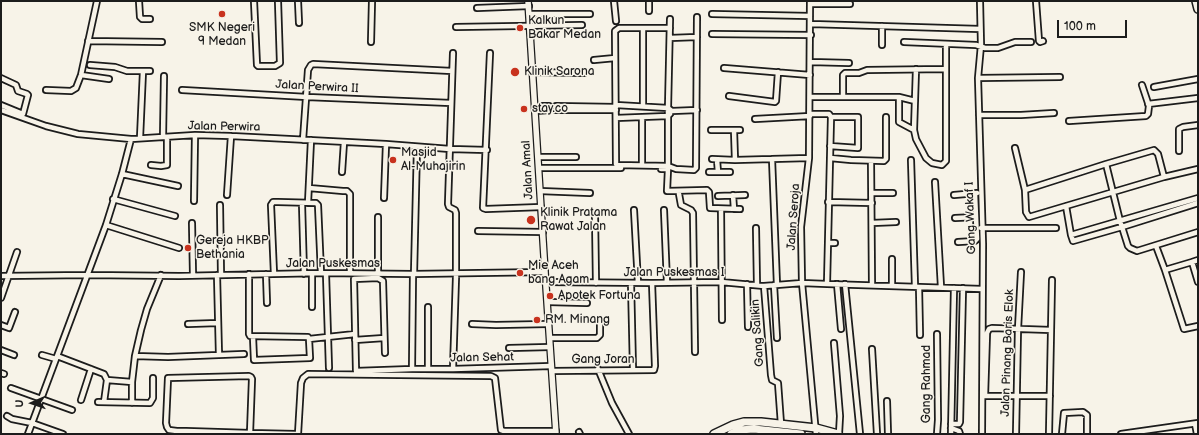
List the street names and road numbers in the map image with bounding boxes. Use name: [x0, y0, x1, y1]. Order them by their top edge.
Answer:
street label: Jalan Perwira II: [275, 78, 359, 96]
street label: Jalan Perwira: [188, 119, 260, 135]
street label: Jalan Amal: [519, 140, 537, 200]
street label: Gang Wakaf I: [963, 181, 979, 255]
street label: Jalan Seroja: [784, 183, 804, 251]
street label: Jalan Puskesmas: [286, 257, 380, 271]
street label: Jalan Puskesmas I: [624, 266, 724, 280]
street label: Jalan Pinang Baris Elok: [999, 289, 1017, 417]
street label: Gang Salikin: [748, 299, 768, 367]
street label: Gang Rahmad: [920, 345, 934, 423]
street label: Jalan Sehat: [450, 350, 514, 366]
street label: Gang Joran: [571, 353, 635, 367]

